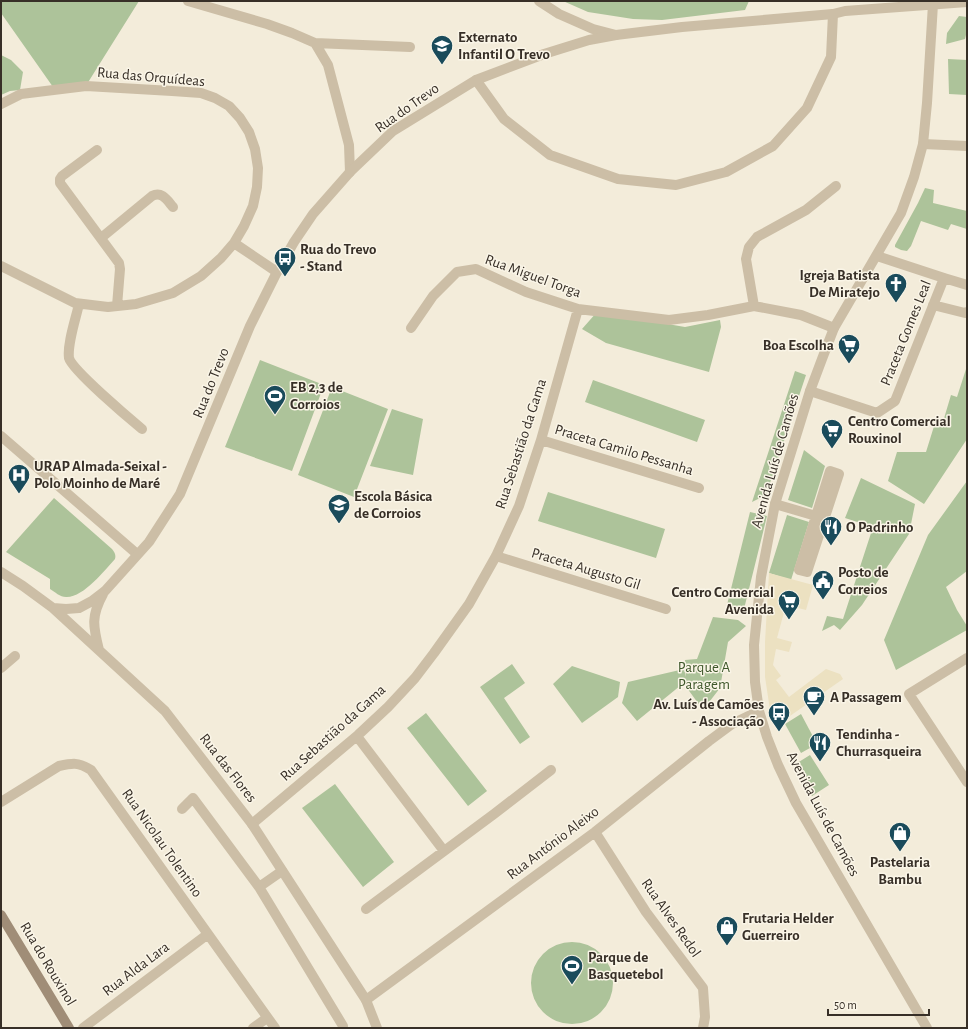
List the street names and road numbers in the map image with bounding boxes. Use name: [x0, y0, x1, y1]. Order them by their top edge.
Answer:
street label: Rua das Orquídeas: [96, 65, 206, 89]
street label: Rua do Trevo: [372, 81, 442, 135]
street label: Rua Miguel Torga: [483, 252, 583, 300]
street label: Praceta Gomes Leal: [878, 278, 934, 388]
street label: Rua do Trevo: [190, 346, 232, 420]
street label: Rua Sebastião da Gama: [493, 377, 549, 511]
street label: Avenida Luís de Camões: [749, 392, 801, 530]
street label: Praceta Camilo Pessanha: [553, 422, 695, 478]
street label: Praceta Augusto Gil: [530, 545, 642, 593]
street label: Rua Sebastião da Gama: [277, 682, 389, 784]
street label: Rua das Flores: [197, 731, 259, 805]
street label: Avenida Luís de Camões: [784, 749, 862, 879]
street label: Rua Nicolau Tolentino: [119, 786, 205, 900]
street label: Rua António Aleixo: [504, 804, 602, 882]
street label: Rua Alves Redol: [638, 876, 704, 960]
street label: Rua do Rouxinol: [17, 920, 79, 1008]
street label: Rua Alda Lara: [100, 939, 172, 999]

